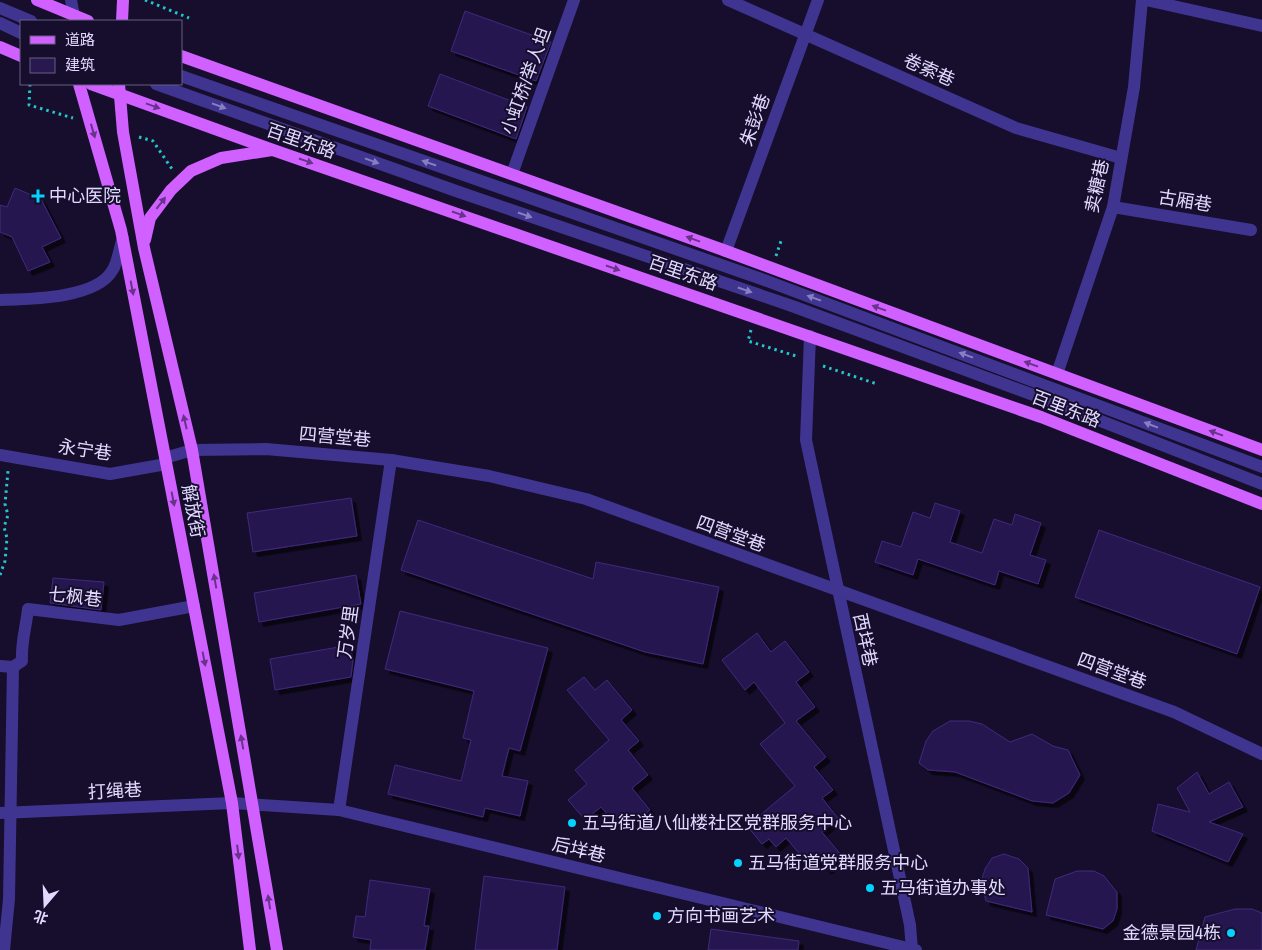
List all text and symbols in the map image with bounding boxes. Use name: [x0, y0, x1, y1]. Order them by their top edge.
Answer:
legend: [20, 20, 182, 85]
street label: 小虹桥/举人坦: [495, 24, 556, 138]
text: 道路: [65, 29, 95, 50]
street label: 卷索巷: [899, 47, 959, 92]
text: 建筑: [65, 54, 95, 75]
street label: 朱彭巷: [734, 90, 776, 149]
one-way arrow: [146, 102, 161, 110]
one-way arrow: [212, 102, 227, 110]
street label: 百里东路: [263, 117, 339, 164]
one-way arrow: [89, 123, 97, 138]
one-way arrow: [299, 157, 314, 165]
street label: 卖糖巷: [1079, 157, 1114, 215]
one-way arrow: [364, 158, 379, 165]
one-way arrow: [422, 159, 437, 166]
place label: 中心医院: [49, 183, 121, 208]
street label: 古厢巷: [1156, 184, 1214, 217]
marker: 中心医院: [31, 189, 45, 203]
one-way arrow: [156, 197, 166, 210]
one-way arrow: [452, 211, 467, 219]
one-way arrow: [518, 211, 533, 219]
one-way arrow: [686, 235, 701, 242]
street label: 百里东路: [645, 249, 721, 296]
one-way arrow: [606, 264, 621, 272]
one-way arrow: [129, 280, 137, 296]
one-way arrow: [738, 286, 753, 294]
one-way arrow: [806, 294, 821, 302]
one-way arrow: [871, 304, 886, 312]
one-way arrow: [958, 351, 973, 359]
one-way arrow: [1023, 360, 1038, 368]
street label: 百里东路: [1028, 384, 1104, 433]
one-way arrow: [181, 414, 189, 429]
one-way arrow: [1144, 420, 1158, 428]
street label: 四营堂巷: [298, 421, 372, 452]
one-way arrow: [1209, 429, 1224, 436]
street label: 永宁巷: [57, 433, 114, 466]
street label: 解放街: [176, 482, 211, 540]
one-way arrow: [169, 492, 177, 507]
street label: 四营堂巷: [693, 509, 769, 558]
one-way arrow: [210, 573, 218, 589]
street label: 七枫巷: [47, 581, 103, 612]
street label: 万岁里: [331, 603, 364, 660]
street label: 西垟巷: [848, 611, 883, 669]
street label: 四营堂巷: [1074, 646, 1150, 695]
one-way arrow: [200, 651, 208, 666]
one-way arrow: [238, 733, 246, 749]
street label: 打绳巷: [87, 777, 143, 804]
place label: 五马街道八仙楼社区党群服务中心: [582, 810, 852, 835]
marker: 五马街道八仙楼社区党群服务中心: [566, 817, 578, 829]
street label: 后垟巷: [550, 831, 608, 868]
one-way arrow: [234, 844, 242, 860]
place label: 五马街道党群服务中心: [748, 850, 928, 875]
marker: 五马街道党群服务中心: [732, 857, 744, 869]
place label: 五马街道办事处: [880, 875, 1006, 900]
north arrow: [20, 880, 70, 930]
marker: 五马街道办事处: [864, 882, 876, 894]
one-way arrow: [264, 894, 272, 910]
place label: 方向书画艺术: [667, 903, 775, 928]
text: 北: [31, 907, 50, 928]
marker: 方向书画艺术: [651, 910, 663, 922]
place label: 金德景园4栋: [1123, 920, 1221, 945]
marker: 金德景园4栋: [1225, 927, 1237, 939]

